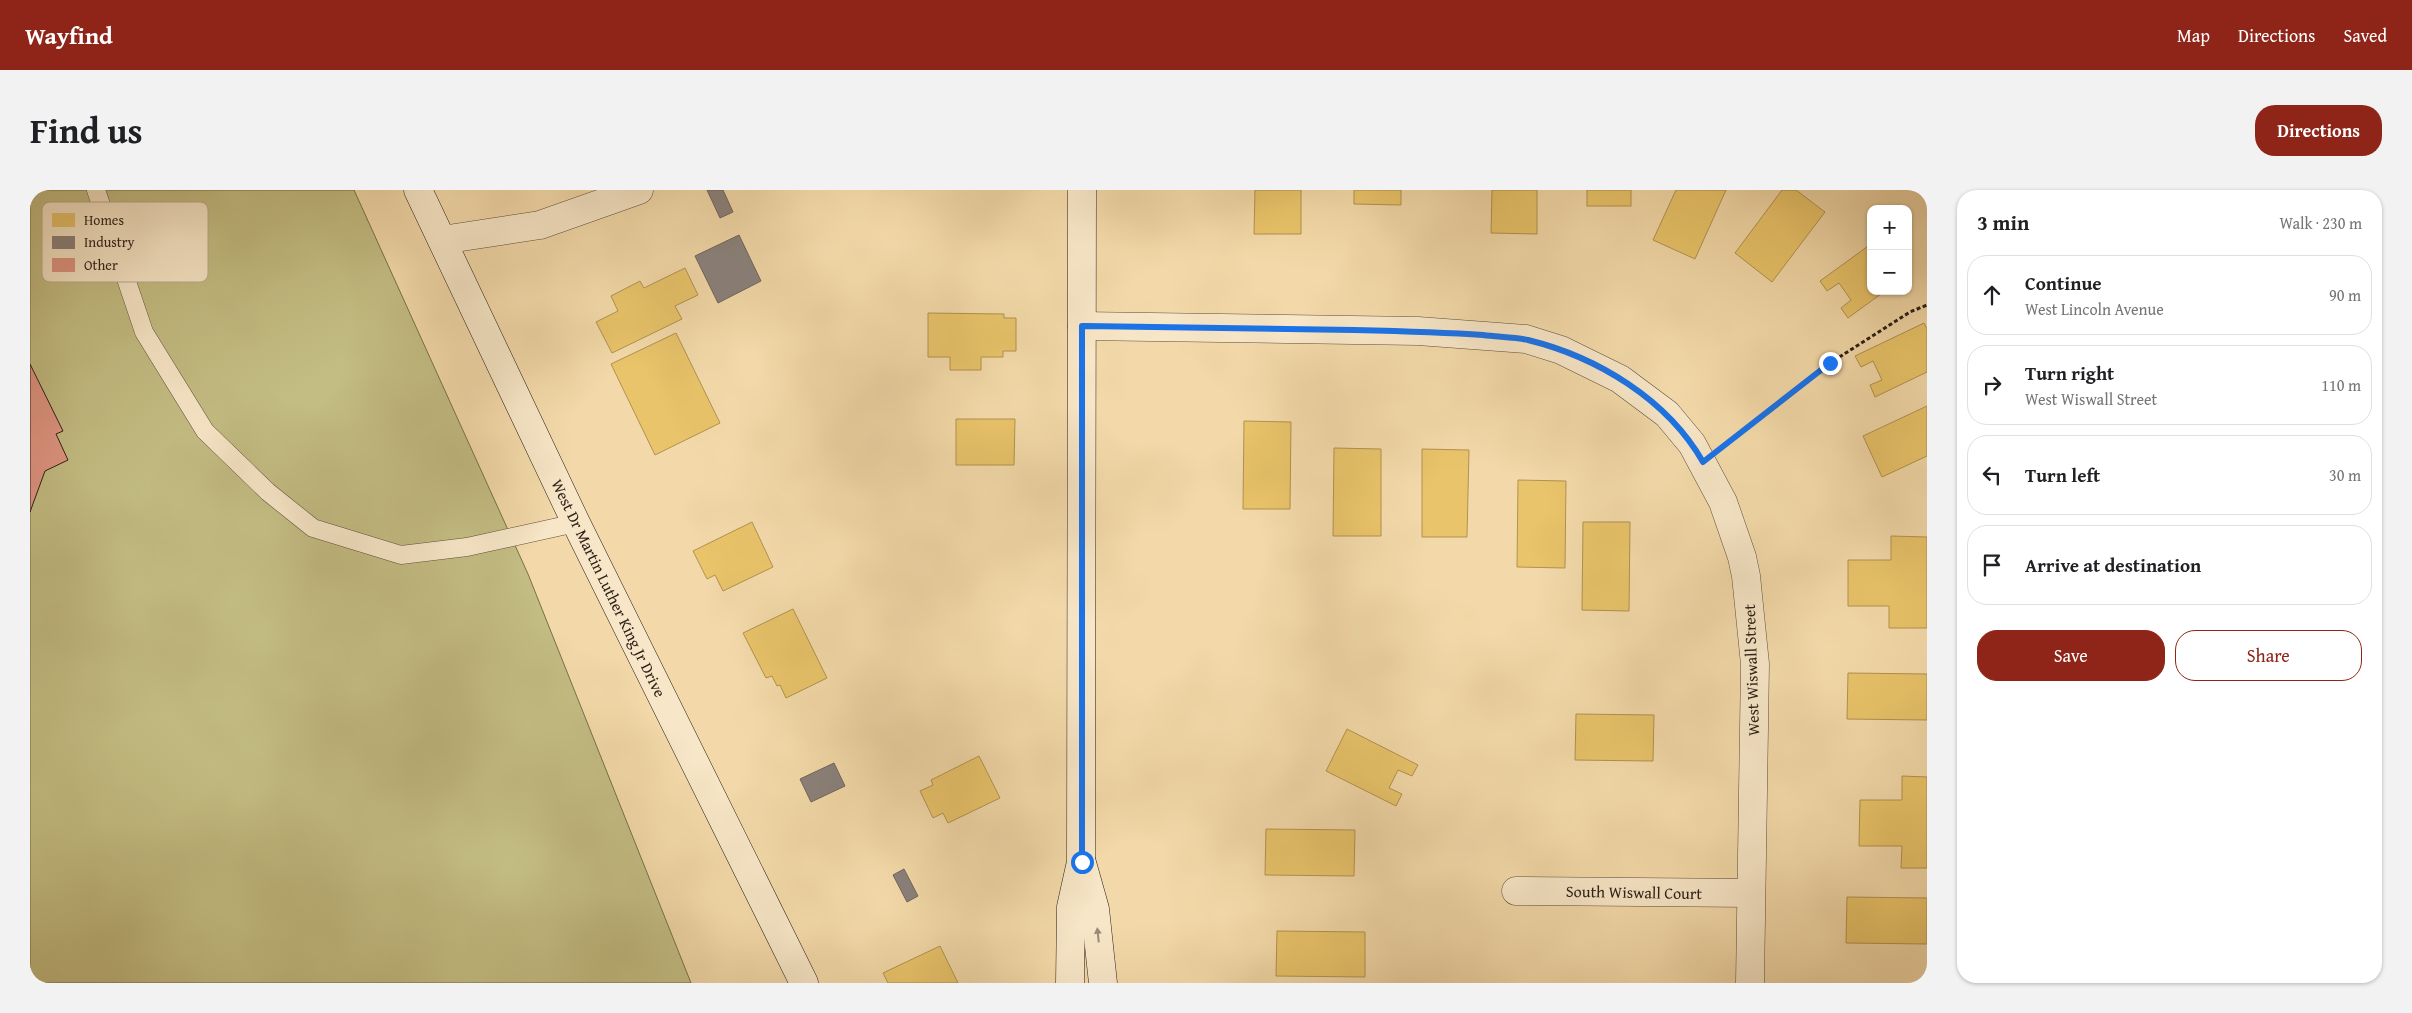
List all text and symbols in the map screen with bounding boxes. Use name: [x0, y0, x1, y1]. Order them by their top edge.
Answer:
text: Wayfind: [25, 18, 113, 53]
text: Map: [2177, 22, 2210, 49]
text: Directions: [2238, 22, 2315, 49]
text: Saved: [2343, 22, 2387, 49]
text: Find us: [30, 105, 143, 156]
button: Directions: [2255, 105, 2382, 156]
legend: [42, 202, 208, 282]
map controls: [1867, 205, 1912, 295]
button: +: [1867, 205, 1912, 250]
text: 3 min: [1977, 207, 2029, 238]
text: Homes: [84, 210, 124, 230]
text: Walk · 230 m: [2279, 211, 2362, 235]
text: Industry: [84, 232, 134, 252]
button: −: [1867, 250, 1912, 295]
text: Other: [84, 255, 118, 275]
text: Continue: [2025, 269, 2102, 297]
icon: ahead: [1978, 281, 2006, 309]
text: 90 m: [2329, 283, 2361, 307]
text: West Lincoln Avenue: [2025, 297, 2164, 321]
route end: [1819, 352, 1842, 375]
text: Turn right: [2025, 359, 2114, 387]
icon: right: [1978, 371, 2006, 399]
text: 110 m: [2321, 373, 2361, 397]
text: West Wiswall Street: [2025, 387, 2157, 411]
icon: left: [1978, 461, 2006, 489]
text: Turn left: [2025, 461, 2100, 489]
text: 30 m: [2329, 463, 2361, 487]
street label: West Dr Martin Luther King Jr Drive: [546, 475, 672, 701]
icon: arrive: [1978, 551, 2006, 579]
text: Arrive at destination: [2025, 551, 2201, 579]
street label: West Wiswall Street: [1737, 603, 1765, 736]
button: Save: [1977, 630, 2165, 681]
button: Share: [2175, 630, 2362, 681]
route start: [1071, 851, 1094, 874]
street label: South Wiswall Court: [1566, 879, 1703, 905]
one-way arrow: [1094, 926, 1102, 942]

